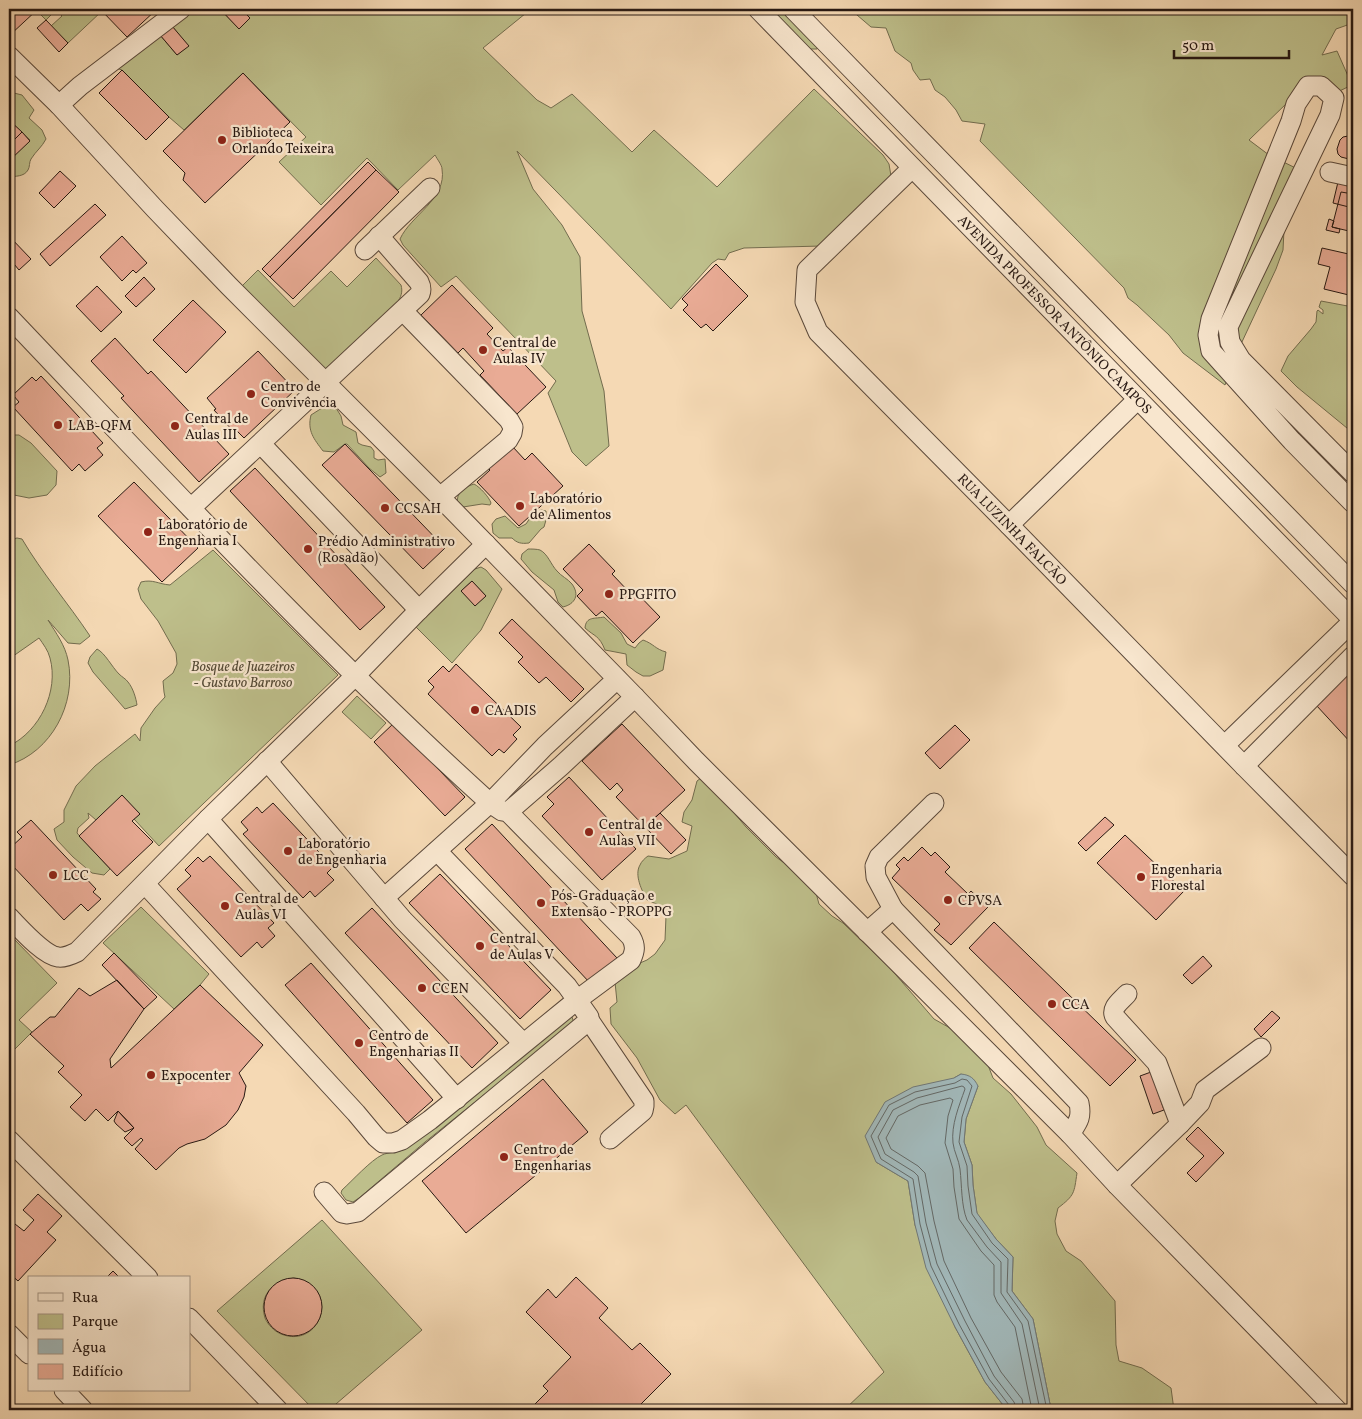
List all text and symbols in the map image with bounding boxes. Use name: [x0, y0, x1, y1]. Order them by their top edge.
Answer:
scale bar: [1174, 28, 1290, 60]
text: 50 m: [1182, 36, 1214, 57]
place label: Biblioteca Orlando Teixeira: [232, 124, 334, 159]
marker: Biblioteca Orlando Teixeira: [216, 134, 228, 146]
street label: AVENIDA PROFESSOR ANTÔNIO CAMPOS: [953, 212, 1155, 419]
place label: Central de Aulas IV: [493, 334, 557, 369]
marker: Central de Aulas IV: [477, 344, 489, 356]
place label: Centro de Convivência: [261, 378, 337, 413]
marker: Centro de Convivência: [245, 388, 257, 400]
place label: Central de Aulas III: [185, 410, 249, 445]
place label: LAB-QFM: [68, 417, 132, 436]
marker: LAB-QFM: [52, 419, 64, 431]
marker: Central de Aulas III: [169, 420, 181, 432]
street label: RUA LUZINHA FALCÃO: [952, 470, 1071, 590]
place label: Laboratório de Alimentos: [530, 490, 611, 525]
place label: CCSAH: [395, 500, 441, 519]
marker: Laboratório de Alimentos: [514, 500, 526, 512]
marker: CCSAH: [379, 502, 391, 514]
place label: Laboratório de Engenharia I: [158, 516, 248, 551]
marker: Laboratório de Engenharia I: [142, 526, 154, 538]
place label: Prédio Administrativo (Rosadão): [318, 533, 455, 568]
marker: Prédio Administrativo (Rosadão): [302, 543, 314, 555]
place label: PPGFITO: [619, 586, 676, 605]
marker: PPGFITO: [603, 588, 615, 600]
park label: Bosque de Juazeiros - Gustavo Barroso: [191, 658, 295, 693]
place label: CAADIS: [485, 702, 536, 721]
marker: CAADIS: [469, 704, 481, 716]
place label: Central de Aulas VII: [599, 816, 663, 851]
marker: Central de Aulas VII: [583, 826, 595, 838]
place label: Laboratório de Engenharia: [298, 835, 387, 870]
marker: Laboratório de Engenharia: [282, 845, 294, 857]
place label: Engenharia Florestal: [1151, 861, 1222, 896]
place label: LCC: [63, 867, 89, 886]
marker: LCC: [47, 869, 59, 881]
marker: Engenharia Florestal: [1135, 871, 1147, 883]
place label: Pós-Graduação e Extensão - PROPPG: [551, 887, 672, 922]
place label: Central de Aulas VI: [235, 890, 299, 925]
place label: CPVSA: [958, 892, 1002, 911]
marker: CPVSA: [942, 894, 954, 906]
marker: Pós-Graduação e Extensão - PROPPG: [535, 897, 547, 909]
marker: Central de Aulas VI: [219, 900, 231, 912]
place label: Central de Aulas V: [490, 930, 554, 965]
marker: Central de Aulas V: [474, 940, 486, 952]
place label: CCEN: [432, 980, 469, 999]
marker: CCEN: [416, 982, 428, 994]
place label: CCA: [1062, 996, 1090, 1015]
marker: CCA: [1046, 998, 1058, 1010]
place label: Centro de Engenharias II: [369, 1027, 459, 1062]
marker: Centro de Engenharias II: [353, 1037, 365, 1049]
place label: Expocenter: [161, 1067, 231, 1086]
marker: Expocenter: [145, 1069, 157, 1081]
place label: Centro de Engenharias: [514, 1141, 591, 1176]
marker: Centro de Engenharias: [498, 1151, 510, 1163]
legend: [28, 1276, 190, 1392]
text: Rua: [72, 1288, 98, 1309]
text: Parque: [72, 1312, 118, 1333]
text: Água: [72, 1338, 106, 1359]
text: Edifício: [72, 1362, 123, 1383]

